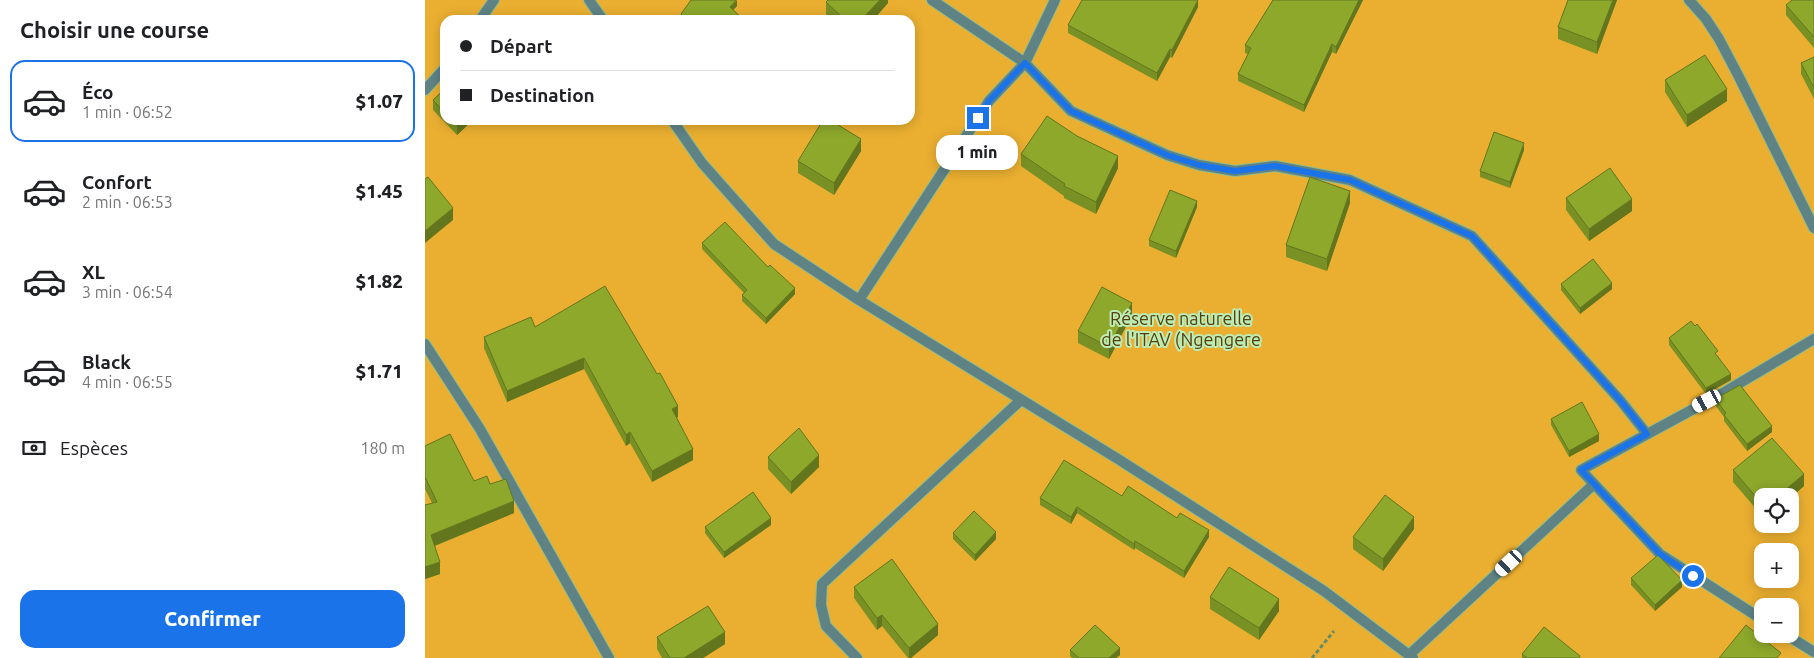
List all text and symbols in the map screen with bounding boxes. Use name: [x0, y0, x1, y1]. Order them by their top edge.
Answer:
text: Choisir une course: [20, 17, 209, 42]
text: Départ: [490, 35, 553, 57]
icon: car: [22, 79, 67, 124]
text: Éco: [82, 81, 114, 103]
text: Destination: [490, 84, 595, 106]
text: $1.07: [355, 90, 403, 112]
text: 1 min · 06:52: [82, 103, 173, 121]
route end: [967, 107, 989, 129]
callout: 1 min: [937, 136, 1019, 170]
text: 1 min: [957, 143, 997, 161]
icon: car: [22, 169, 67, 214]
text: Confort: [82, 171, 152, 193]
text: $1.45: [355, 180, 403, 202]
text: 2 min · 06:53: [82, 193, 173, 211]
icon: car: [22, 259, 67, 304]
text: XL: [82, 261, 105, 283]
text: $1.82: [355, 270, 403, 292]
text: 3 min · 06:54: [82, 283, 173, 301]
park label: Réserve naturelle de l'ITAV (Ngengere: [1101, 308, 1261, 350]
icon: car: [22, 349, 67, 394]
text: Black: [82, 351, 131, 373]
text: $1.71: [355, 360, 403, 382]
text: 4 min · 06:55: [82, 373, 173, 391]
car: [1690, 387, 1723, 415]
icon: cash: [20, 434, 48, 462]
text: Espèces: [60, 437, 128, 459]
text: 180 m: [360, 439, 405, 457]
map controls: [1754, 488, 1799, 643]
button: locate: [1754, 488, 1799, 533]
button: +: [1754, 543, 1799, 588]
car: [1492, 547, 1525, 579]
route start: [1682, 565, 1704, 587]
button: Confirmer: [20, 590, 405, 648]
button: −: [1754, 598, 1799, 643]

